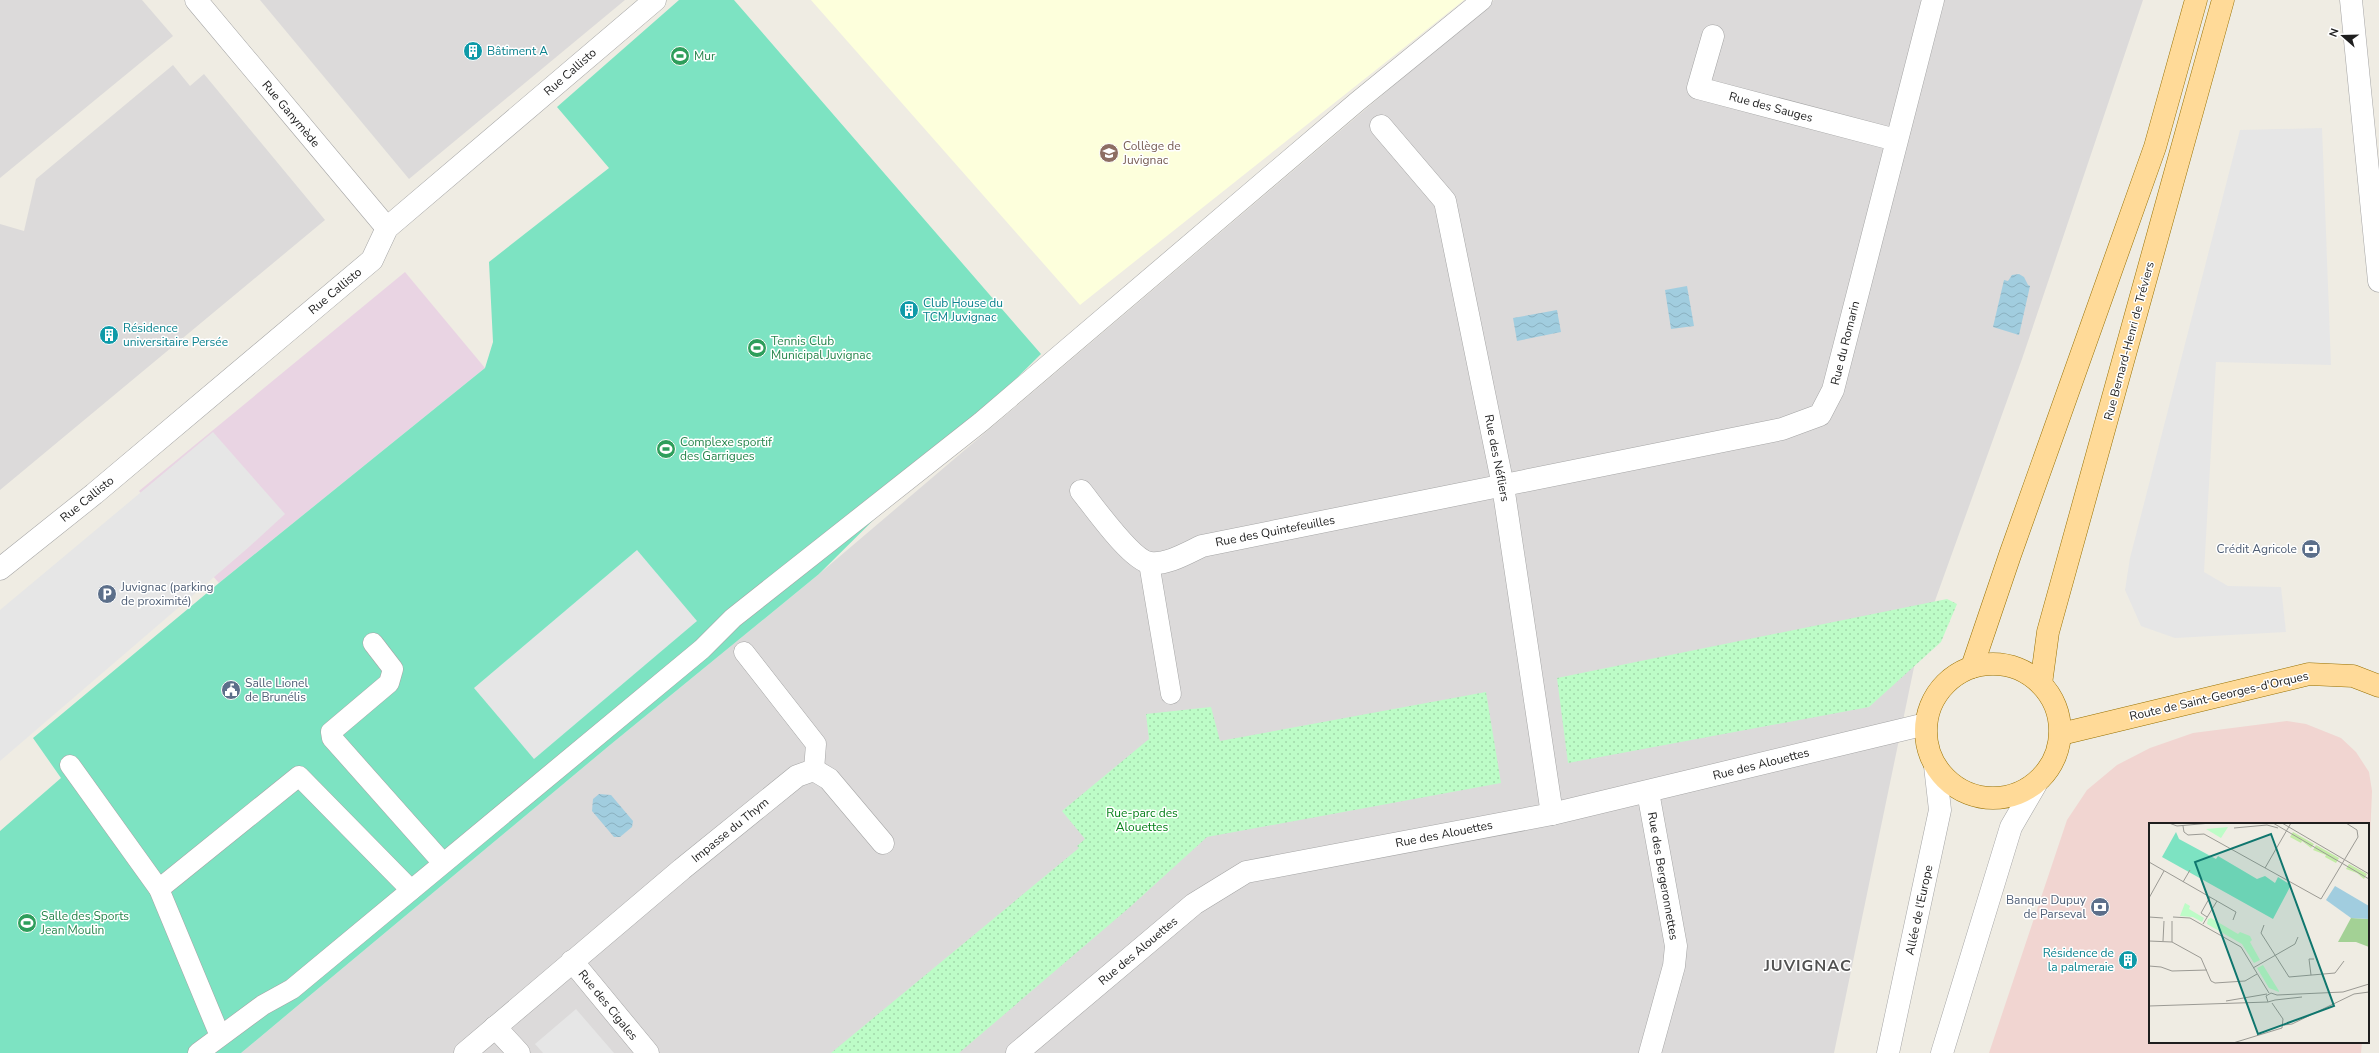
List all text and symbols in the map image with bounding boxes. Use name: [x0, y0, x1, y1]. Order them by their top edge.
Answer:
north arrow: [2323, 16, 2363, 56]
text: N: [2326, 26, 2343, 39]
building icon: Bâtiment A: [462, 40, 484, 62]
place label: Bâtiment A: [487, 43, 548, 59]
street label: Rue Callisto: [540, 44, 600, 99]
sports icon: Mur: [669, 45, 691, 67]
place label: Mur: [694, 48, 716, 64]
street label: Rue Ganymède: [258, 77, 324, 151]
street label: Rue des Sauges: [1727, 88, 1815, 126]
place label: Collège de Juvignac: [1122, 138, 1181, 168]
school or university icon: Collège de Juvignac: [1098, 142, 1120, 164]
street label: Rue Bernard-Henri de Tréviers: [2100, 260, 2158, 422]
street label: Rue Callisto: [305, 264, 365, 318]
place label: Club House du TCM Juvignac: [923, 295, 1003, 325]
building icon: Club House du TCM Juvignac: [898, 299, 920, 321]
street label: Rue du Romarin: [1827, 299, 1863, 387]
place label: Résidence universitaire Persée: [123, 320, 228, 350]
building icon: Résidence universitaire Persée: [98, 324, 120, 346]
place label: Tennis Club Municipal Juvignac: [771, 333, 872, 363]
sports icon: Tennis Club Municipal Juvignac: [746, 337, 768, 359]
street label: Rue des Néfliers: [1481, 413, 1513, 503]
place label: Complexe sportif des Garrigues: [680, 434, 773, 464]
sports icon: Complexe sportif des Garrigues: [655, 438, 677, 460]
street label: Rue Callisto: [57, 472, 117, 526]
street label: Rue des Quintefeuilles: [1214, 512, 1336, 550]
bank icon: Crédit Agricole: [2300, 538, 2322, 560]
place label: Crédit Agricole: [2216, 541, 2297, 557]
place label: Juvignac (parking de proximité): [120, 579, 214, 609]
parking icon: Juvignac (parking de proximité): [96, 583, 118, 605]
street label: Route de Saint-Georges-d'Orques: [2128, 668, 2310, 724]
place label: Salle Lionel de Brunélis: [245, 675, 308, 705]
public building icon: Salle Lionel de Brunélis: [220, 679, 242, 701]
street label: Rue des Alouettes: [1711, 744, 1811, 784]
street label: Impasse du Thym: [688, 794, 772, 866]
park label: Rue-parc des Alouettes: [1106, 805, 1178, 835]
street label: Rue des Bergeronnettes: [1644, 811, 1682, 942]
street label: Rue des Alouettes: [1394, 817, 1494, 851]
inset map: [2149, 823, 2369, 1043]
street label: Allée de l'Europe: [1902, 863, 1936, 957]
place label: Banque Dupuy de Parseval: [2006, 892, 2087, 922]
bank icon: Banque Dupuy de Parseval: [2089, 896, 2111, 918]
place label: Salle des Sports Jean Moulin: [40, 908, 129, 938]
sports icon: Salle des Sports Jean Moulin: [16, 912, 38, 934]
street label: Rue des Alouettes: [1095, 913, 1181, 989]
place label: Résidence de la palmeraie: [2043, 945, 2114, 975]
building icon: Résidence de la palmeraie: [2117, 949, 2139, 971]
district label: JUVIGNAC: [1763, 955, 1852, 977]
street label: Rue des Cigales: [575, 966, 642, 1044]

